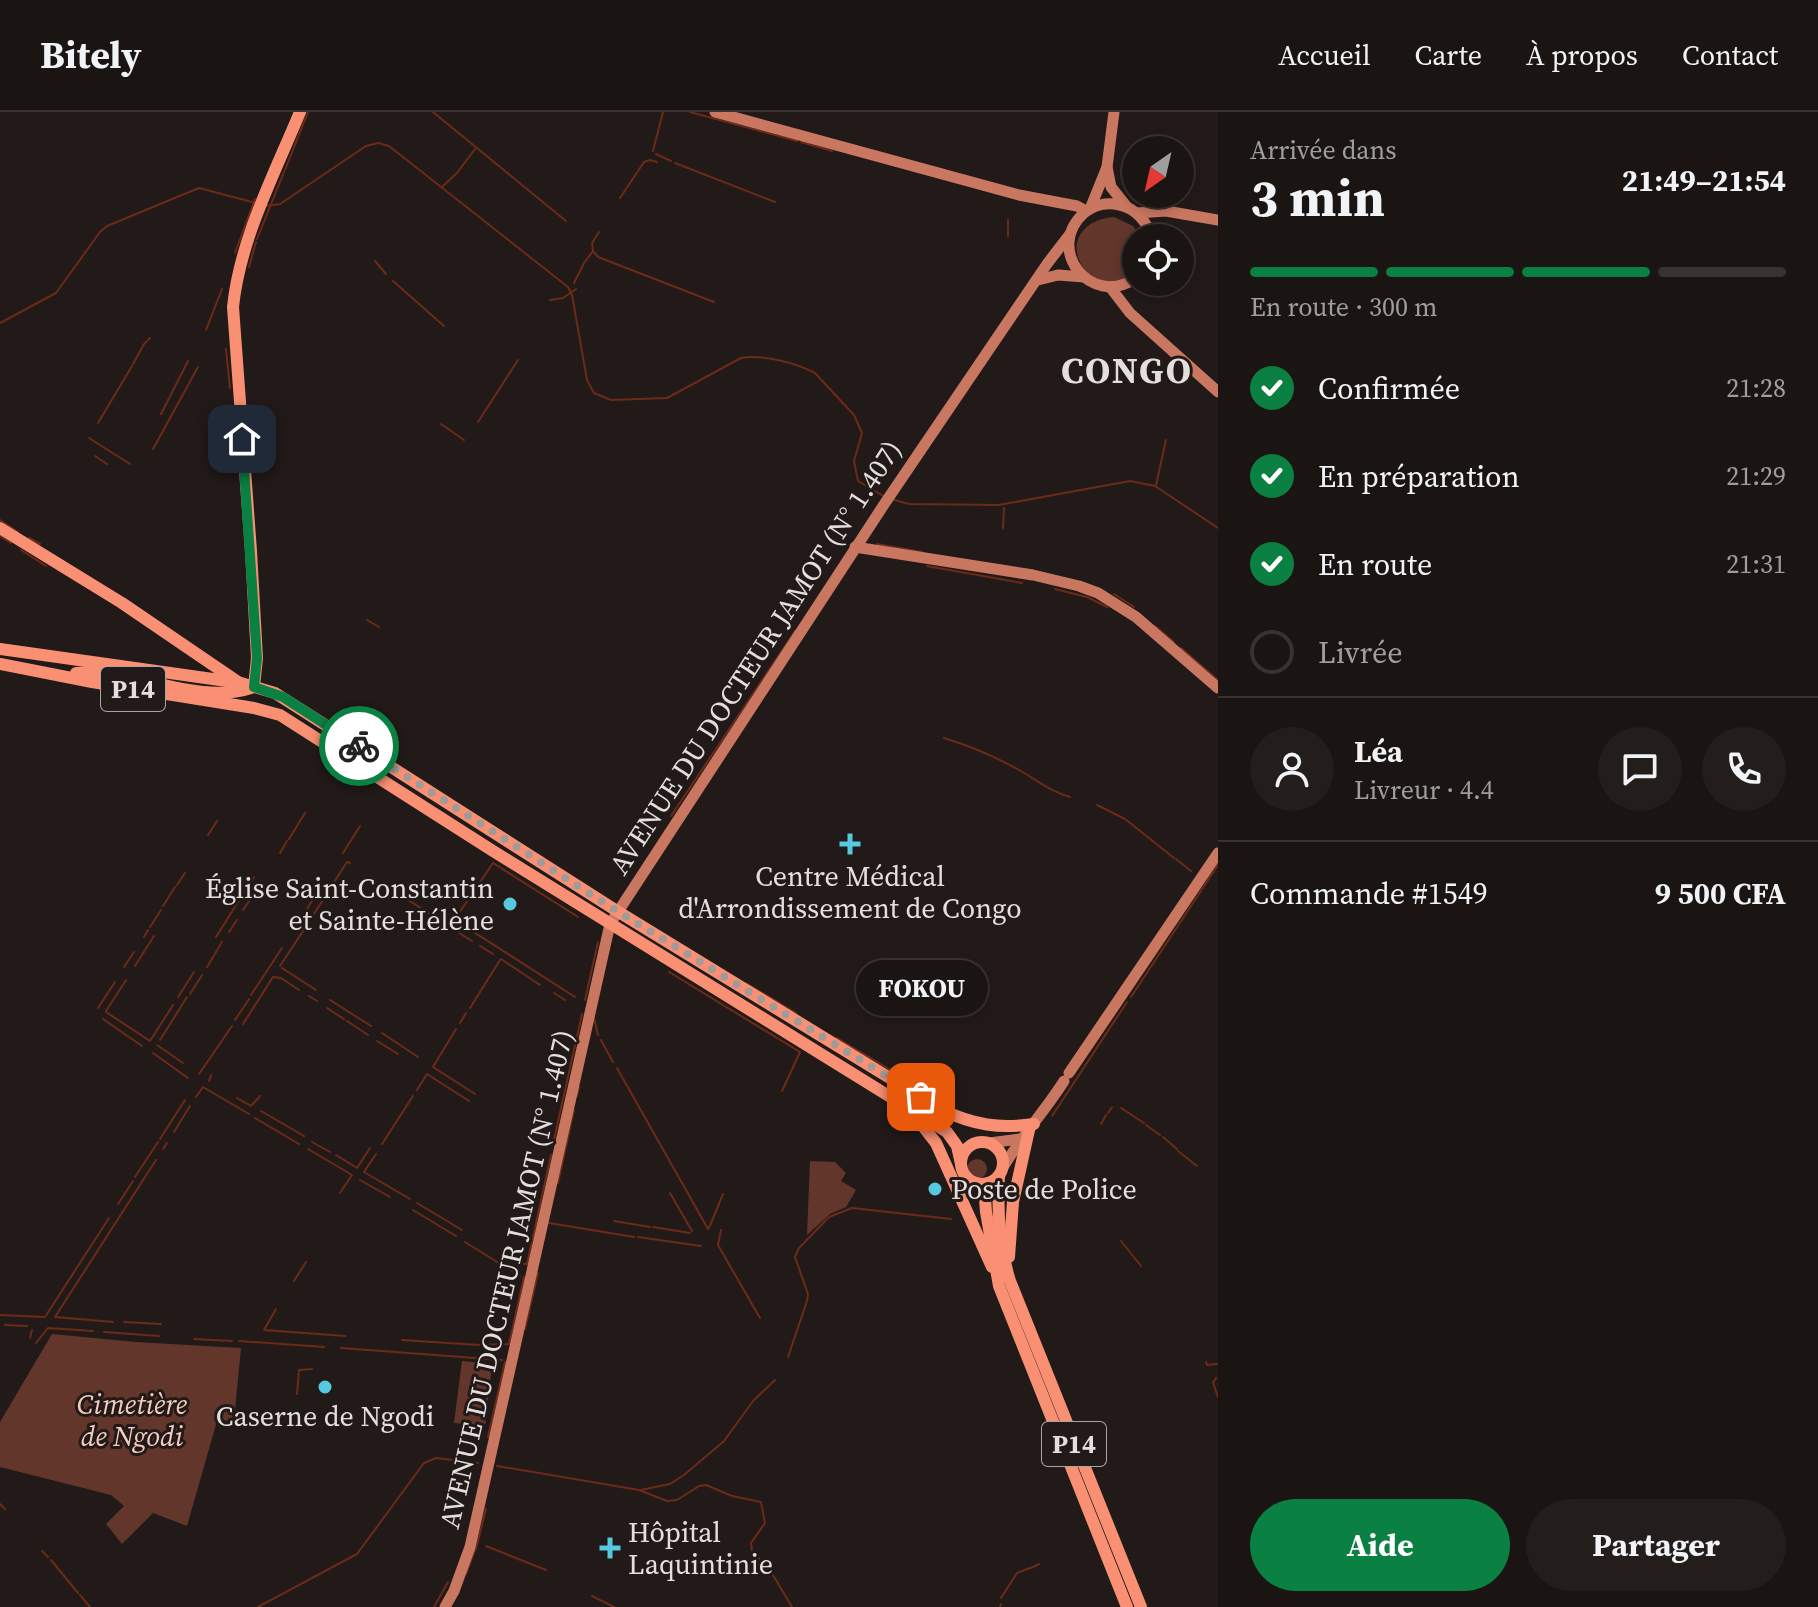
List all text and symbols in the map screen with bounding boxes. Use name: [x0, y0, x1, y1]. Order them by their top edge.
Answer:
text: Bitely: [40, 29, 142, 81]
text: Accueil: [1278, 36, 1371, 74]
text: Carte: [1415, 36, 1482, 74]
text: À propos: [1526, 36, 1638, 74]
text: Contact: [1682, 36, 1778, 74]
text: Arrivée dans: [1250, 132, 1396, 168]
north arrow: [1122, 136, 1194, 208]
map controls: [1122, 136, 1194, 296]
text: 21:49–21:54: [1622, 160, 1786, 201]
text: 3 min: [1250, 162, 1385, 233]
button: locate: [1122, 224, 1194, 296]
text: En route · 300 m: [1250, 289, 1438, 325]
district label: CONGO: [1061, 346, 1193, 395]
icon: check: [1250, 366, 1294, 410]
text: Confirmée: [1318, 368, 1460, 409]
text: 21:28: [1726, 370, 1786, 406]
pin: [208, 405, 276, 473]
icon: home: [220, 417, 264, 461]
street label: AVENUE DU DOCTEUR JAMOT (N° 1.407): [600, 432, 910, 882]
icon: check: [1250, 454, 1294, 498]
text: En préparation: [1318, 456, 1520, 497]
text: 21:29: [1726, 458, 1786, 494]
icon: check: [1250, 542, 1294, 586]
text: En route: [1318, 544, 1432, 585]
text: 21:31: [1726, 546, 1786, 582]
text: Livrée: [1318, 632, 1403, 673]
road number: P14: [101, 667, 165, 711]
courier: [319, 706, 399, 786]
icon: bike: [337, 724, 381, 768]
button: person: [1250, 727, 1334, 811]
button: chat: [1598, 727, 1682, 811]
button: phone: [1702, 727, 1786, 811]
text: Léa: [1354, 731, 1403, 772]
text: Livreur · 4.4: [1354, 772, 1494, 808]
marker: Centre Médical d'Arrondissement de Congo: [839, 833, 861, 855]
place label: Centre Médical d'Arrondissement de Congo: [678, 857, 1022, 927]
place label: Église Saint-Constantin et Sainte-Hélène: [205, 869, 494, 939]
text: Commande #1549: [1250, 873, 1488, 914]
text: 9 500 CFA: [1655, 873, 1786, 914]
marker: Église Saint-Constantin et Sainte-Hélène: [501, 895, 519, 913]
callout: FOKOU: [855, 961, 987, 1017]
text: FOKOU: [879, 970, 965, 1006]
street label: AVENUE DU DOCTEUR JAMOT (N° 1.407): [430, 1026, 582, 1532]
pin: [887, 1063, 955, 1131]
icon: bag: [899, 1075, 943, 1119]
place label: Poste de Police: [951, 1170, 1137, 1208]
marker: Poste de Police: [926, 1180, 944, 1198]
marker: Caserne de Ngodi: [316, 1378, 334, 1396]
park label: Cimetière de Ngodi: [77, 1385, 188, 1455]
place label: Caserne de Ngodi: [216, 1397, 434, 1435]
road number: P14: [1042, 1422, 1106, 1466]
button: Aide: [1250, 1499, 1510, 1591]
button: Partager: [1526, 1499, 1786, 1591]
place label: Hôpital Laquintinie: [628, 1513, 773, 1583]
marker: Hôpital Laquintinie: [599, 1537, 621, 1559]

